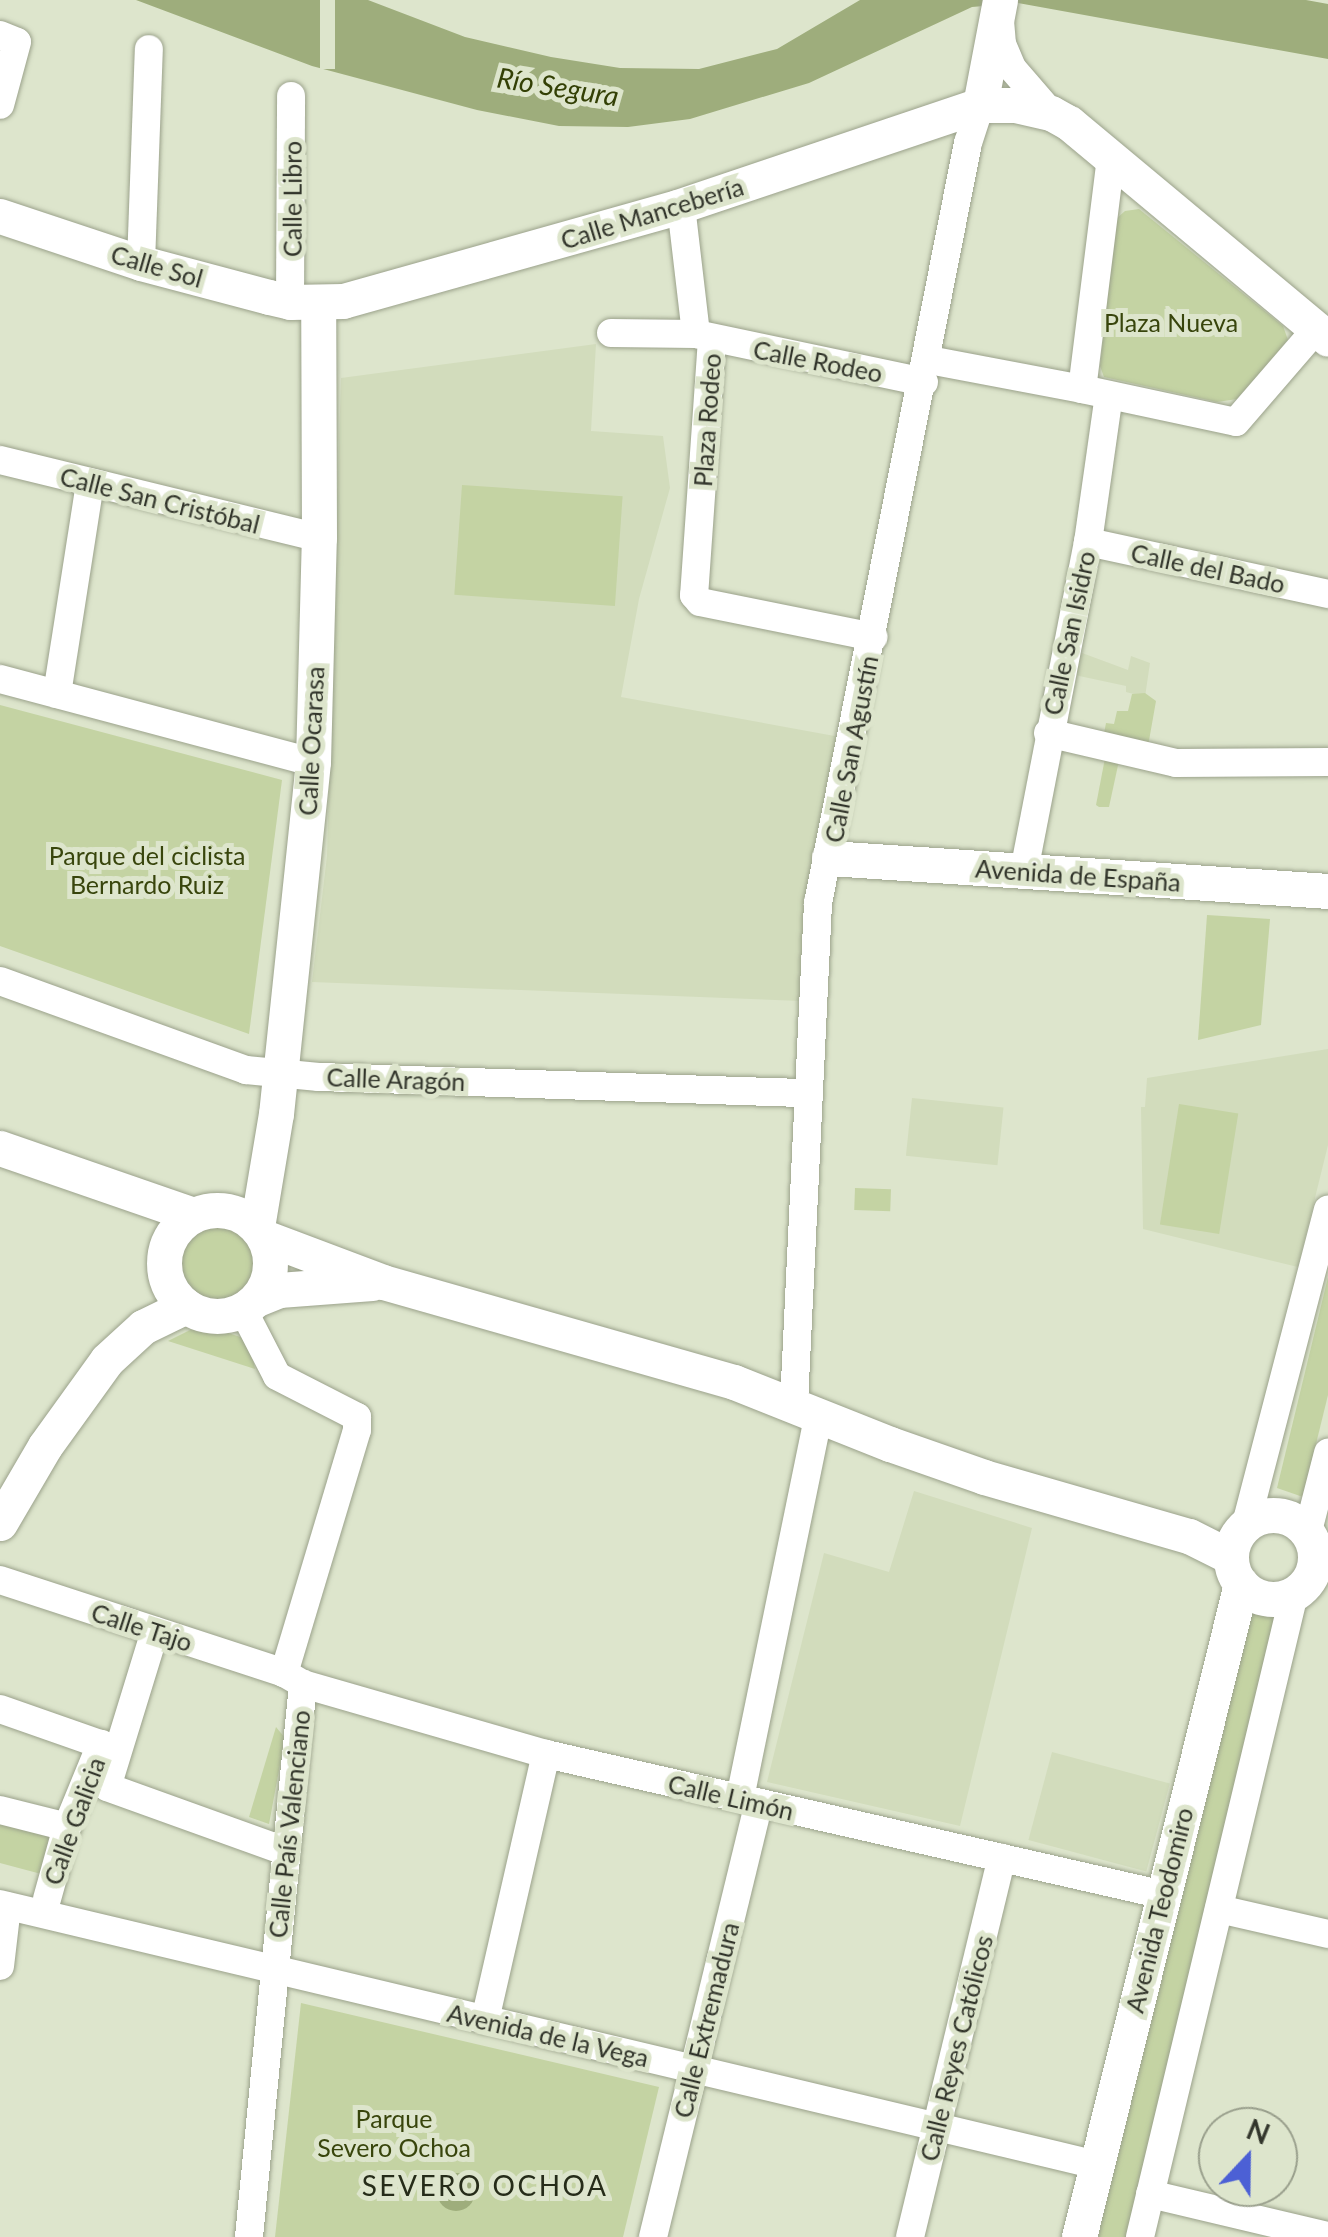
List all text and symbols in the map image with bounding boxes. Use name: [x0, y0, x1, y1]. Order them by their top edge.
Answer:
water label: Río Segura: [495, 60, 621, 112]
street label: Calle Libro: [277, 141, 307, 257]
street label: Calle Mancebería: [557, 171, 747, 255]
street label: Calle Sol: [108, 239, 206, 293]
park label: Plaza Nueva: [1104, 307, 1238, 337]
street label: Calle Rodeo: [751, 334, 885, 388]
street label: Plaza Rodeo: [687, 352, 727, 488]
street label: Calle San Cristóbal: [57, 461, 263, 539]
street label: Calle del Bado: [1128, 537, 1288, 599]
street label: Calle San Isidro: [1037, 548, 1101, 718]
street label: Calle San Agustín: [818, 653, 884, 845]
street label: Calle Ocarasa: [292, 666, 330, 816]
park label: Parque del ciclista Bernardo Ruiz: [49, 841, 245, 900]
street label: Avenida de España: [974, 853, 1182, 897]
street label: Calle Aragón: [326, 1062, 466, 1096]
street label: Calle Tajo: [87, 1597, 197, 1657]
street label: Calle País Valenciano: [262, 1708, 316, 1940]
street label: Calle Galicia: [37, 1753, 111, 1889]
street label: Calle Limón: [665, 1768, 797, 1826]
street label: Avenida Teodomiro: [1119, 1804, 1199, 2016]
street label: Calle Extremadura: [667, 1919, 745, 2121]
street label: Calle Reyes Católicos: [913, 1932, 999, 2164]
street label: Avenida de la Vega: [444, 1997, 652, 2073]
park label: Parque Severo Ochoa: [317, 2104, 471, 2163]
north arrow: [1198, 2107, 1298, 2207]
text: N: [1242, 2111, 1275, 2151]
district label: SEVERO OCHOA: [362, 2168, 608, 2202]

